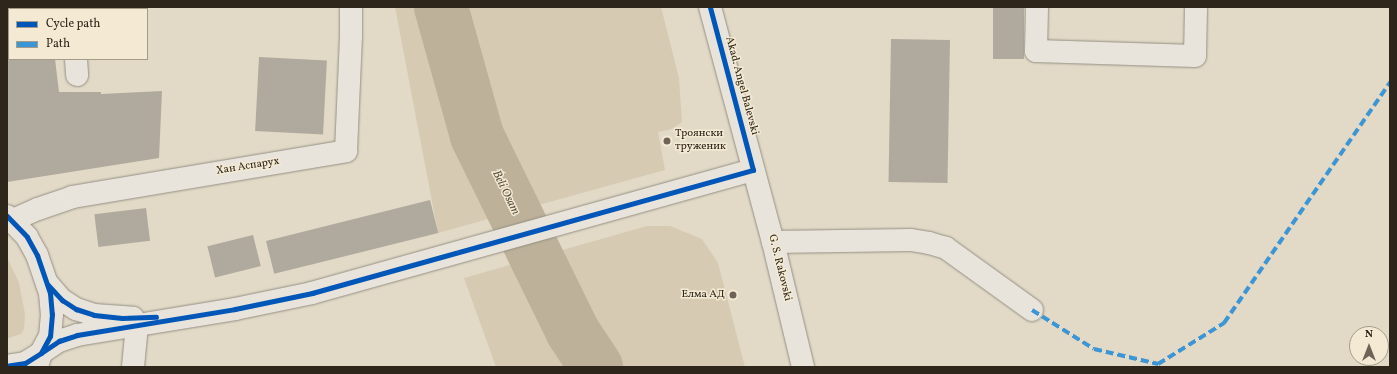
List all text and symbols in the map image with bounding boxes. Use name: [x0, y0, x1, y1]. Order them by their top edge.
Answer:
legend: [8, 8, 148, 60]
text: Cycle path: [46, 16, 101, 32]
street label: Akad. Angel Balevski: [722, 35, 760, 137]
text: Path: [46, 36, 70, 52]
place label: Троянски труженик: [675, 128, 726, 154]
marker: Троянски труженик: [662, 136, 672, 146]
street label: Хан Аспарух: [216, 156, 280, 178]
water label: Beli Osam: [488, 168, 522, 218]
street label: G. S. Rakovski: [764, 233, 794, 303]
place label: Елма АД: [681, 288, 725, 302]
marker: Елма АД: [728, 290, 738, 300]
north arrow: [1349, 326, 1389, 366]
text: N: [1365, 327, 1373, 342]

